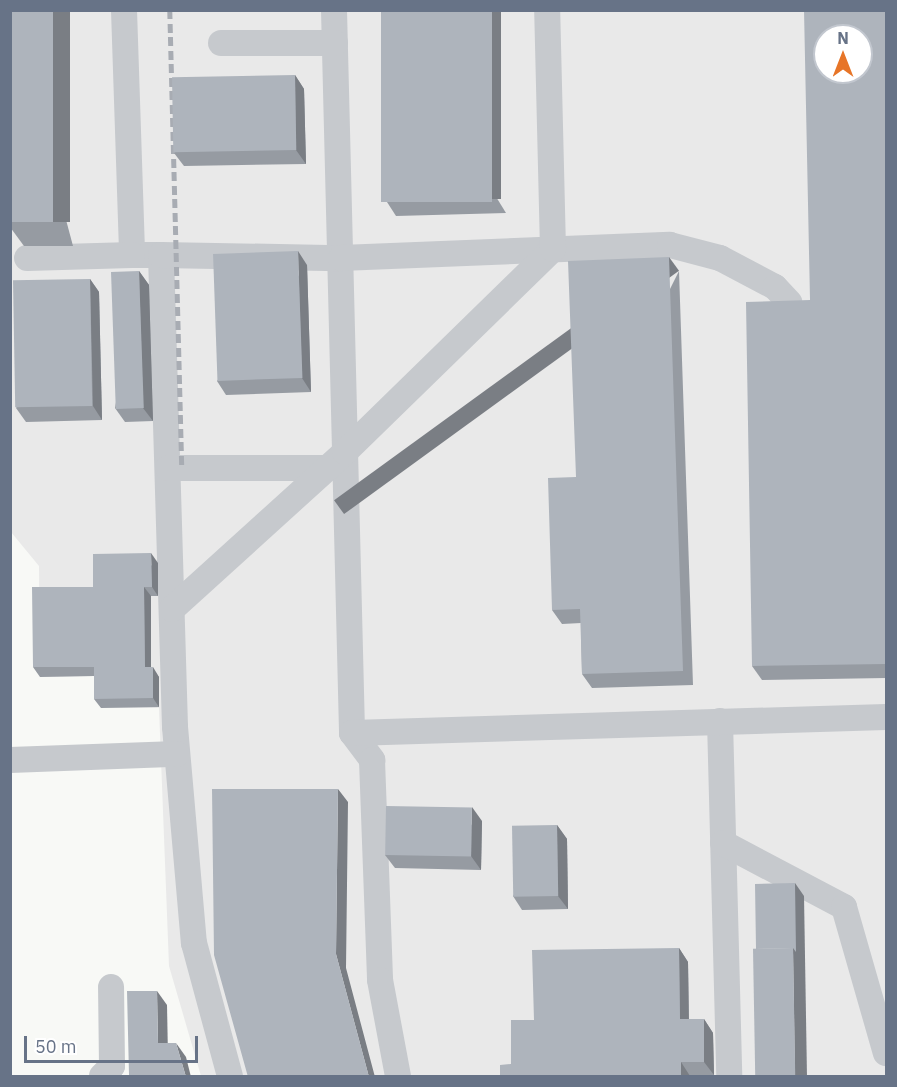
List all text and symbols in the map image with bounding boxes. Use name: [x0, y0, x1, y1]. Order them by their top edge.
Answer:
north arrow: [813, 24, 873, 84]
text: N: [837, 28, 849, 48]
scale bar: [27, 1024, 201, 1062]
text: 50 m: [35, 1035, 77, 1058]

